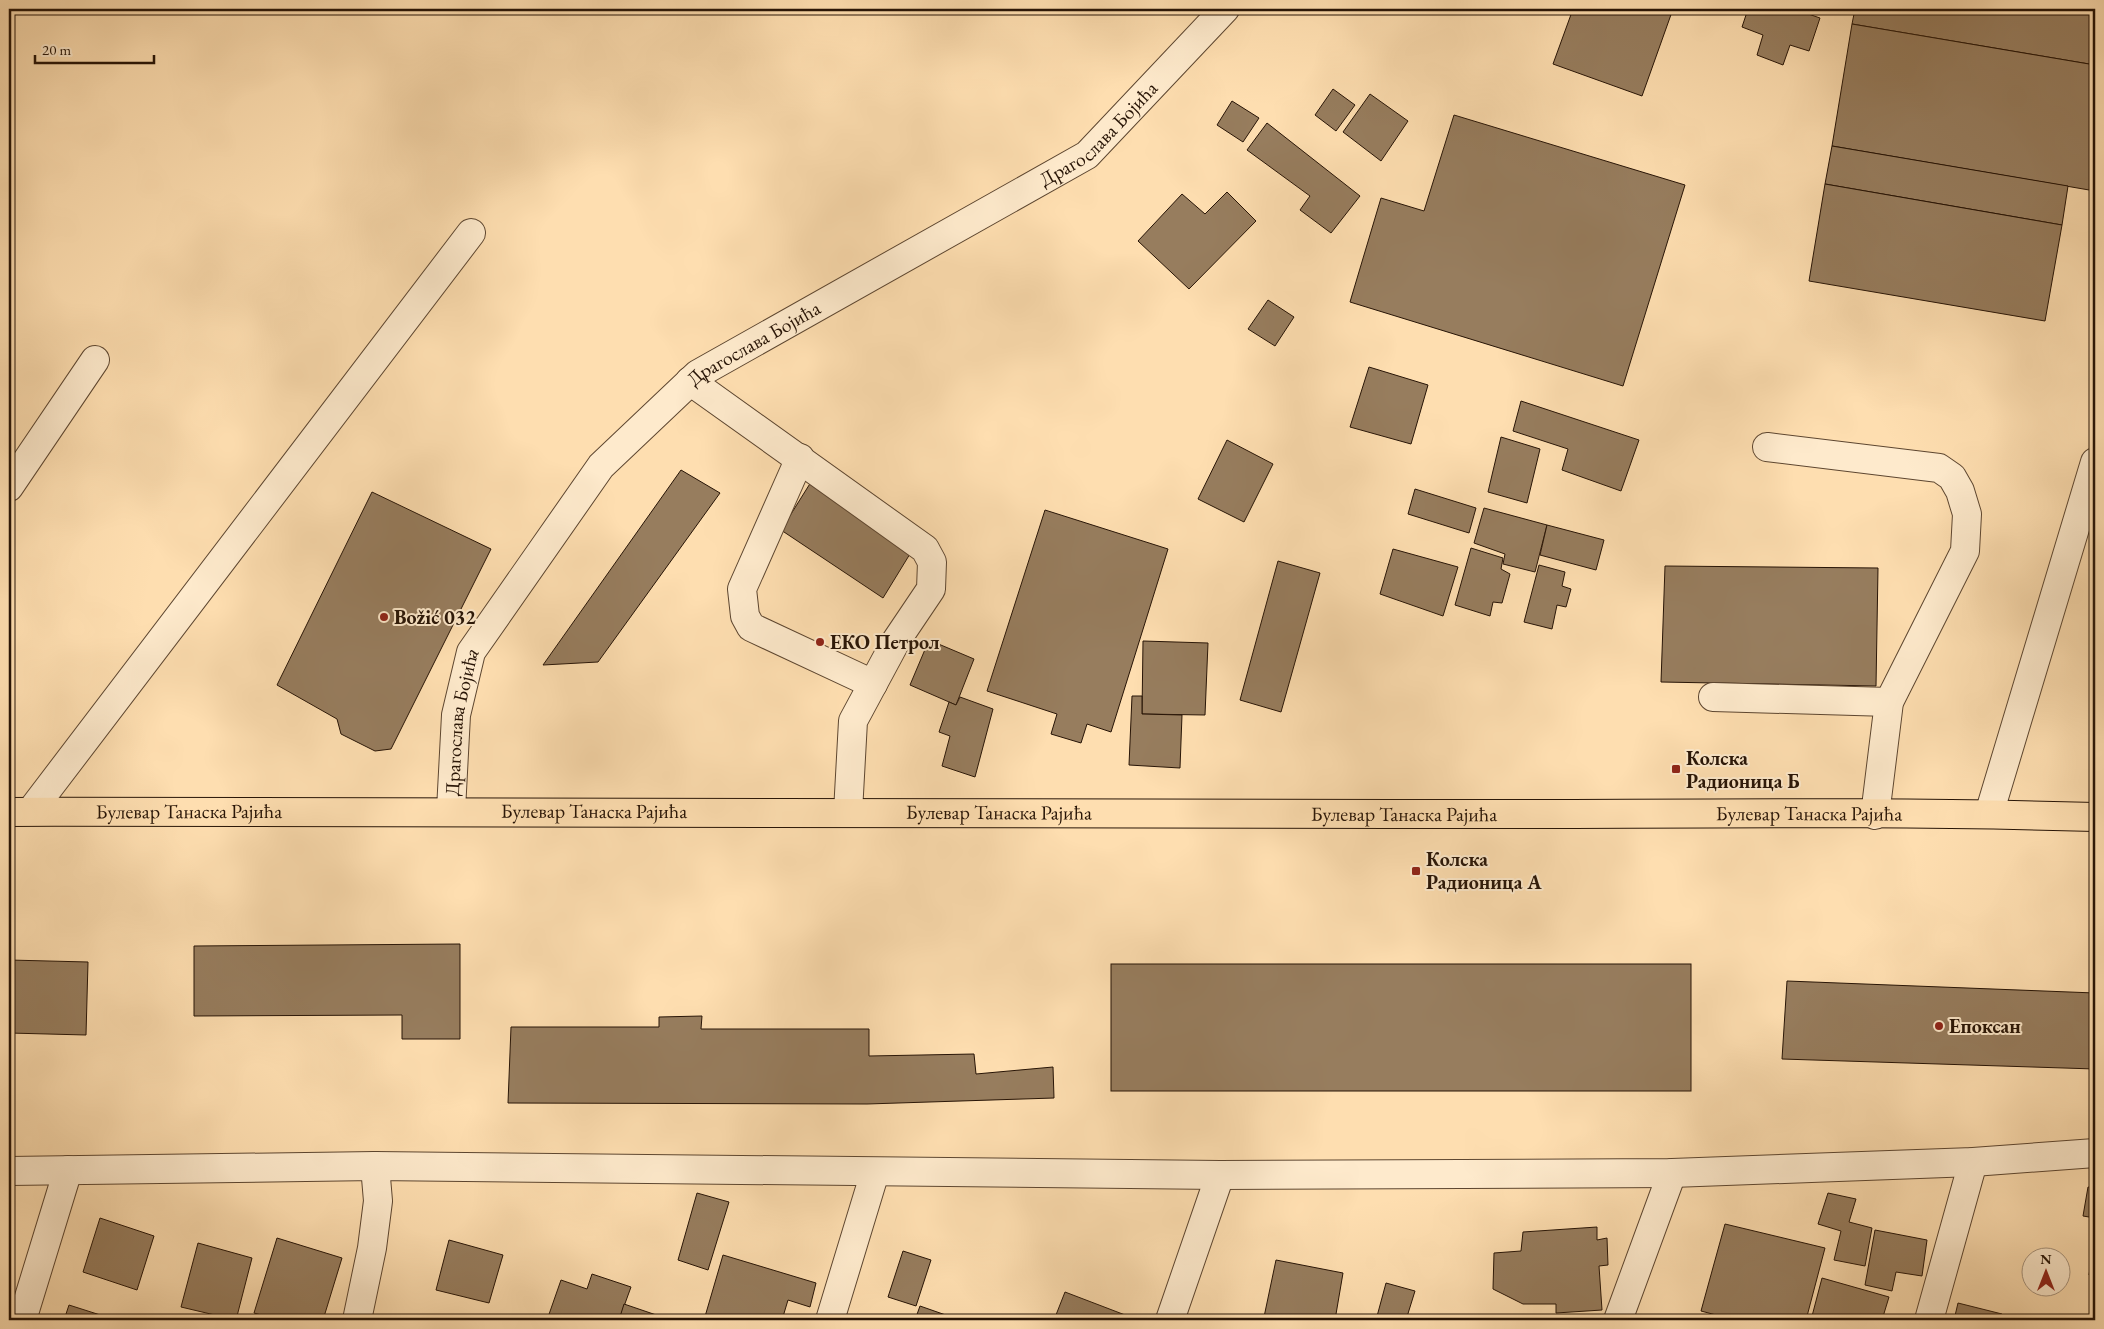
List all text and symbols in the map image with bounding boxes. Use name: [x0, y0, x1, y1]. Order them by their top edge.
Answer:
scale bar: [35, 32, 154, 64]
text: 20 m: [42, 40, 71, 59]
street label: Драгослава Бојића: [1035, 76, 1163, 192]
street label: Драгослава Бојића: [681, 295, 825, 391]
place label: Božić 032: [394, 604, 476, 630]
marker: Božić 032: [378, 611, 390, 623]
place label: ЕКО Петрол: [830, 629, 939, 655]
marker: ЕКО Петрол: [814, 636, 826, 648]
street label: Драгослава Бојића: [439, 641, 484, 797]
place label: Колска Радионица Б: [1686, 745, 1800, 794]
marker: Колска Радионица Б: [1670, 763, 1682, 775]
street label: Булевар Танаска Рајића: [96, 798, 282, 825]
street label: Булевар Танаска Рајића: [501, 798, 687, 824]
street label: Булевар Танаска Рајића: [906, 799, 1092, 826]
street label: Булевар Танаска Рајића: [1716, 800, 1902, 827]
street label: Булевар Танаска Рајића: [1311, 801, 1497, 827]
place label: Колска Радионица А: [1426, 846, 1542, 895]
marker: Колска Радионица А: [1410, 865, 1422, 877]
place label: Епоксан: [1949, 1013, 2021, 1039]
marker: Епоксан: [1933, 1020, 1945, 1032]
north arrow: [2022, 1246, 2072, 1296]
text: N: [2040, 1250, 2052, 1268]

